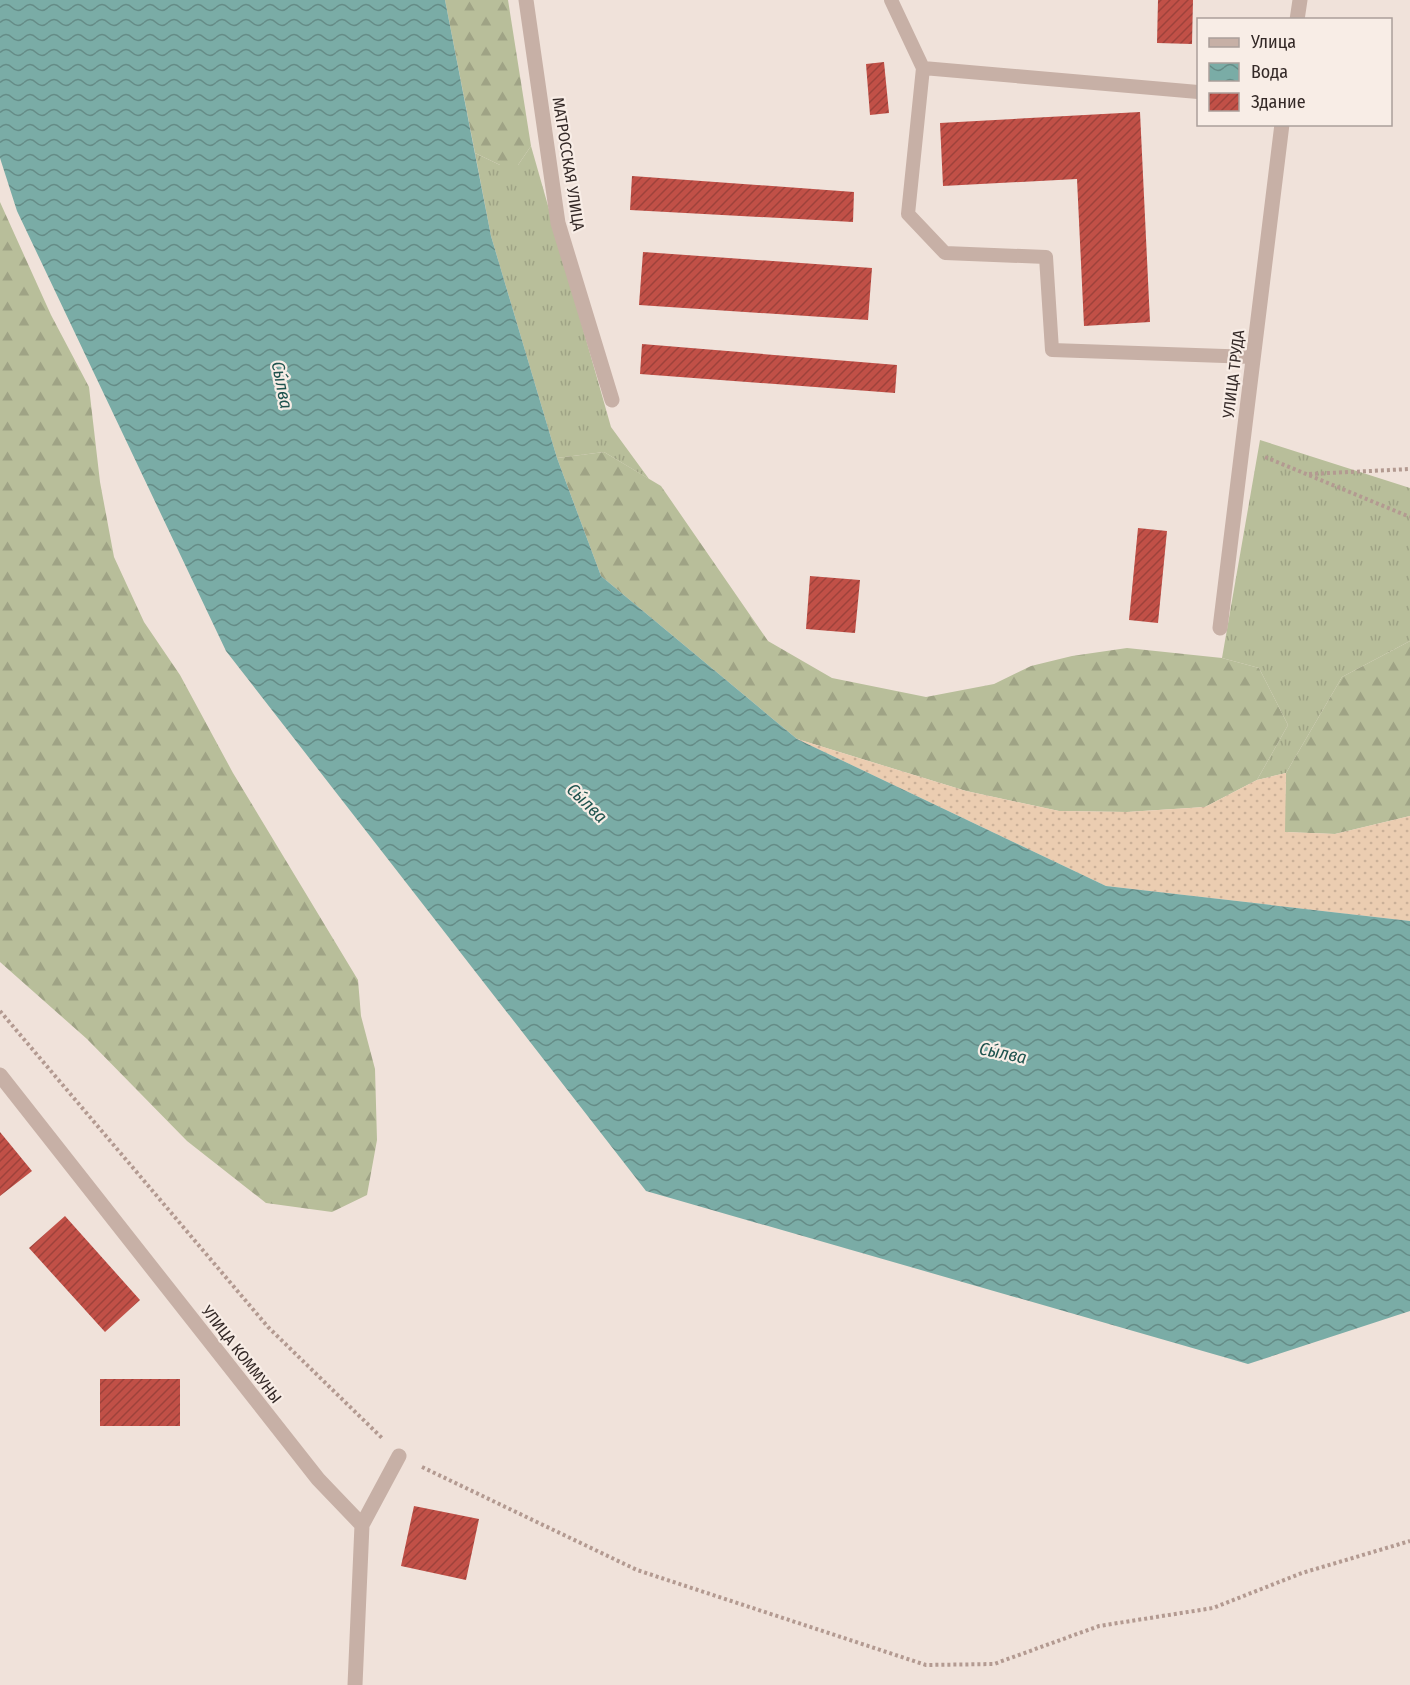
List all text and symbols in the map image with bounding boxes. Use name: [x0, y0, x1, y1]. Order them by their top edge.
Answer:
legend: [1197, 18, 1392, 126]
text: Улица: [1250, 31, 1296, 53]
text: Вода: [1251, 61, 1288, 83]
text: Здание: [1251, 91, 1306, 113]
street label: МАТРОССКАЯ УЛИЦА: [549, 96, 589, 233]
street label: УЛИЦА ТРУДА: [1219, 328, 1248, 420]
water label: Сы́лва: [267, 359, 297, 411]
water label: Сы́лва: [562, 778, 612, 828]
water label: Сы́лва: [977, 1037, 1029, 1069]
street label: УЛИЦА КОММУНЫ: [197, 1301, 286, 1407]

